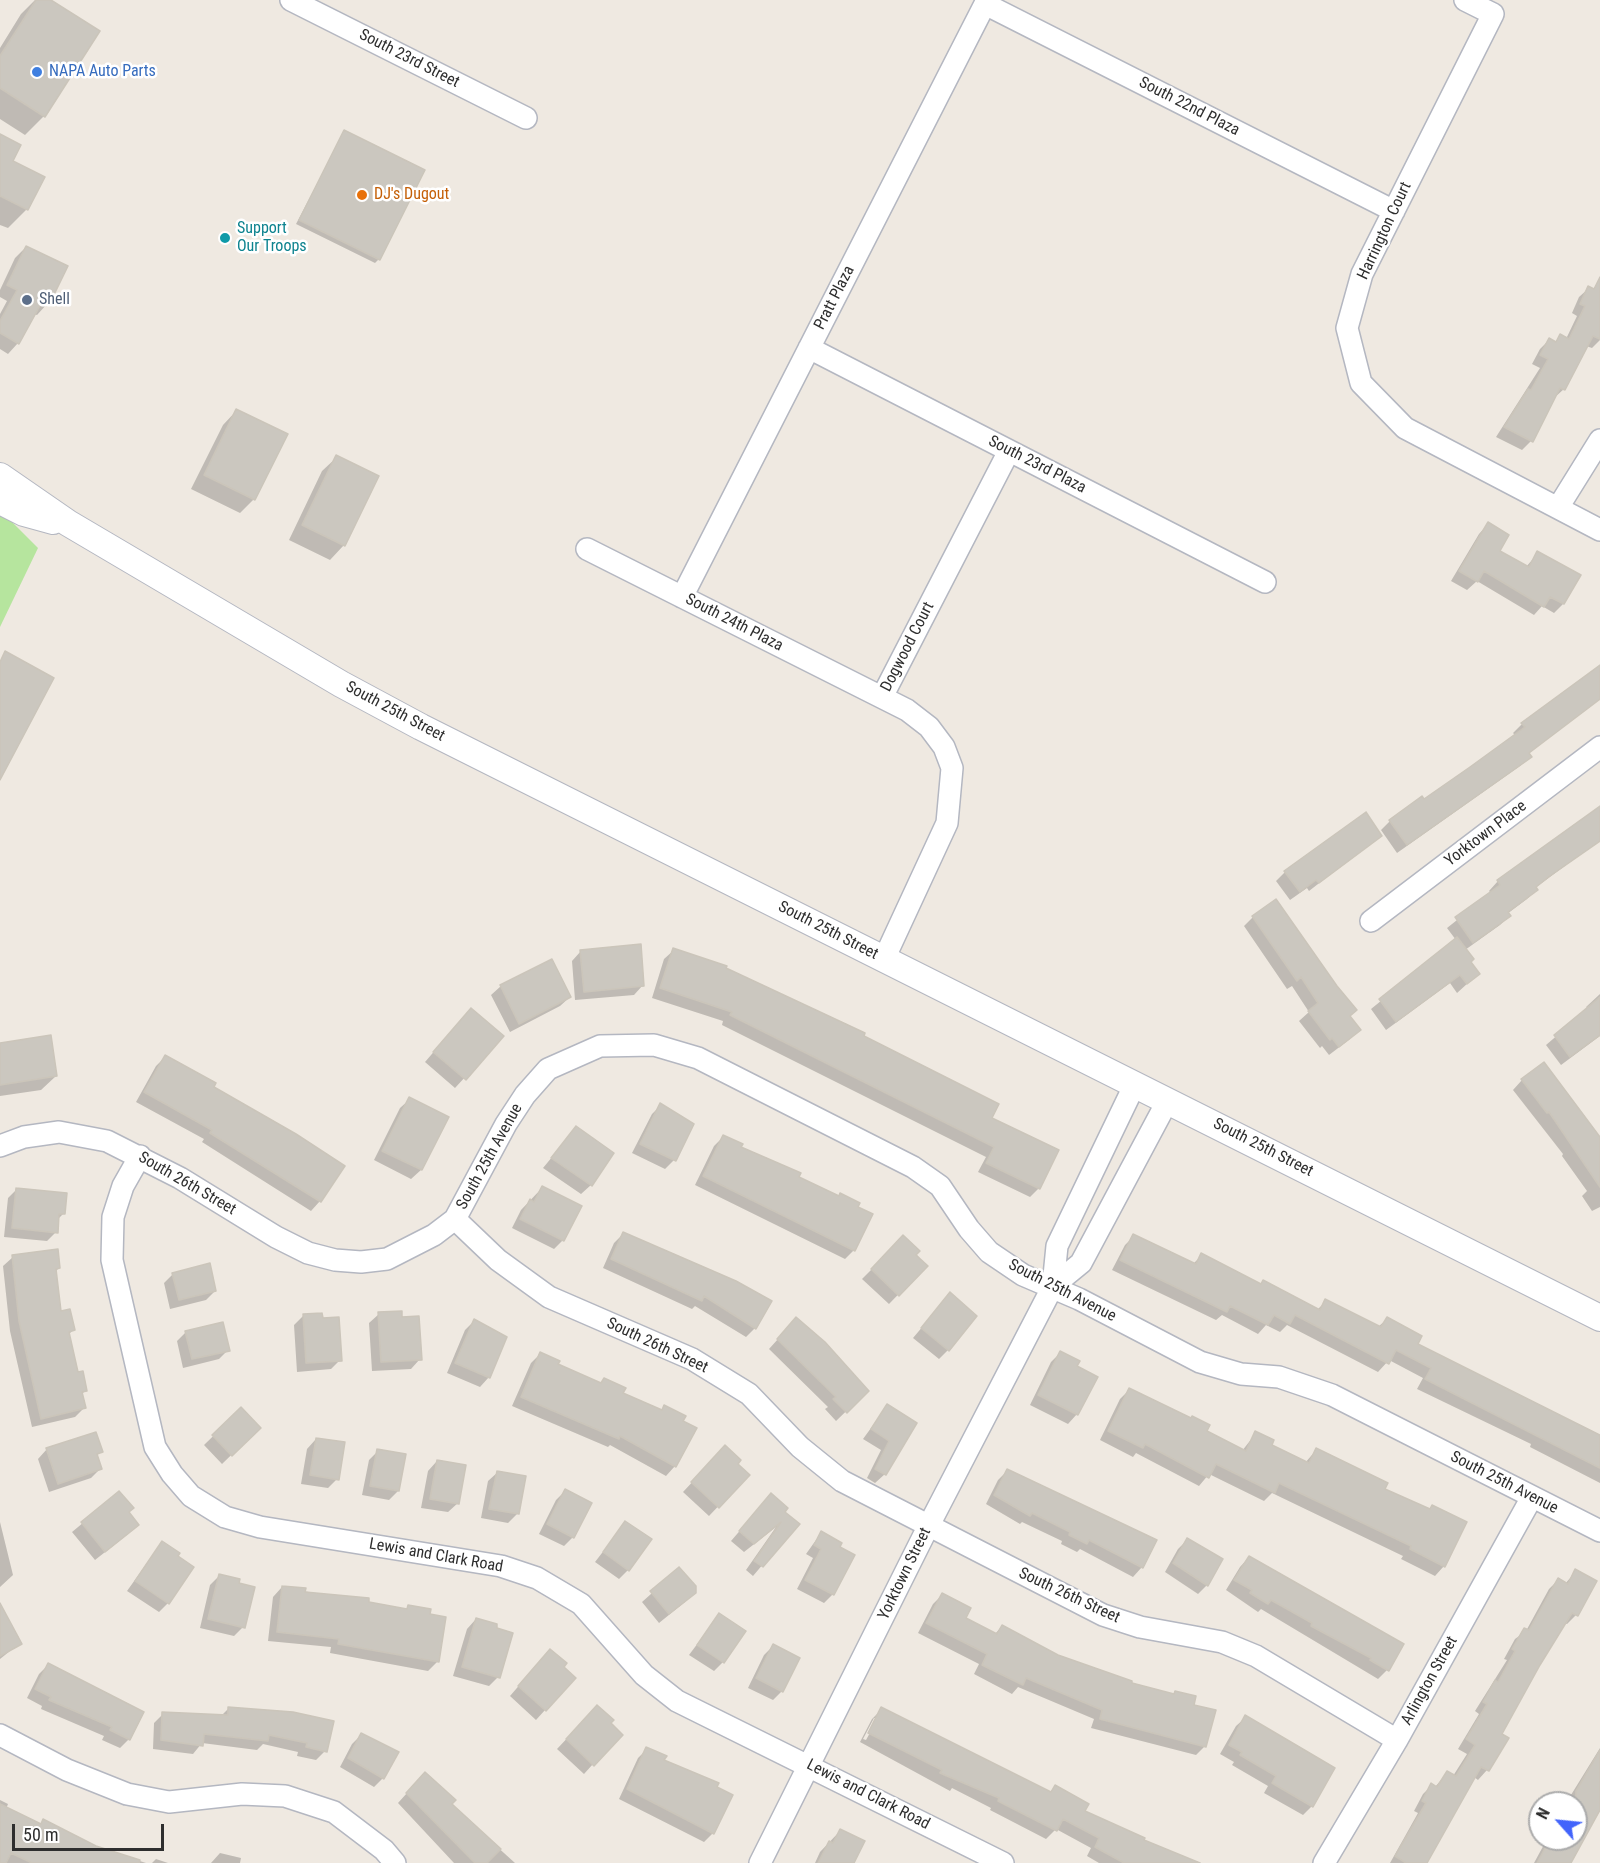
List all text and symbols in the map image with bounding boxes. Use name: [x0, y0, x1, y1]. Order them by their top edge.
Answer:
street label: South 23rd Street: [356, 26, 462, 92]
place label: NAPA Auto Parts: [49, 62, 156, 82]
marker: NAPA Auto Parts: [30, 65, 44, 79]
street label: South 22nd Plaza: [1136, 73, 1242, 141]
street label: Harrington Court: [1354, 179, 1416, 283]
place label: DJ's Dugout: [374, 185, 449, 205]
marker: DJ's Dugout: [355, 188, 369, 202]
place label: Support Our Troops: [237, 219, 307, 257]
marker: Support Our Troops: [218, 231, 232, 245]
street label: Pratt Plaza: [811, 263, 859, 333]
place label: Shell: [39, 290, 70, 310]
marker: Shell: [20, 293, 34, 307]
street label: South 23rd Plaza: [985, 432, 1089, 498]
street label: South 24th Plaza: [682, 590, 786, 656]
street label: Dogwood Court: [877, 599, 939, 695]
street label: South 25th Street: [342, 678, 448, 746]
street label: Yorktown Place: [1441, 797, 1531, 871]
street label: South 25th Street: [775, 898, 881, 964]
street label: South 25th Avenue: [453, 1101, 527, 1213]
street label: South 25th Street: [1210, 1115, 1316, 1181]
street label: South 26th Street: [135, 1148, 239, 1220]
street label: South 25th Avenue: [1005, 1256, 1119, 1326]
street label: South 26th Street: [603, 1314, 711, 1378]
street label: South 25th Avenue: [1447, 1448, 1561, 1518]
street label: Yorktown Street: [874, 1525, 936, 1623]
street label: Lewis and Clark Road: [368, 1535, 504, 1577]
street label: South 26th Street: [1015, 1564, 1123, 1628]
street label: Arlington Street: [1398, 1633, 1462, 1729]
street label: Lewis and Clark Road: [803, 1756, 933, 1834]
north arrow: [1528, 1791, 1588, 1851]
text: N: [1533, 1805, 1554, 1822]
scale bar: [15, 1812, 166, 1850]
text: 50 m: [23, 1824, 58, 1845]

